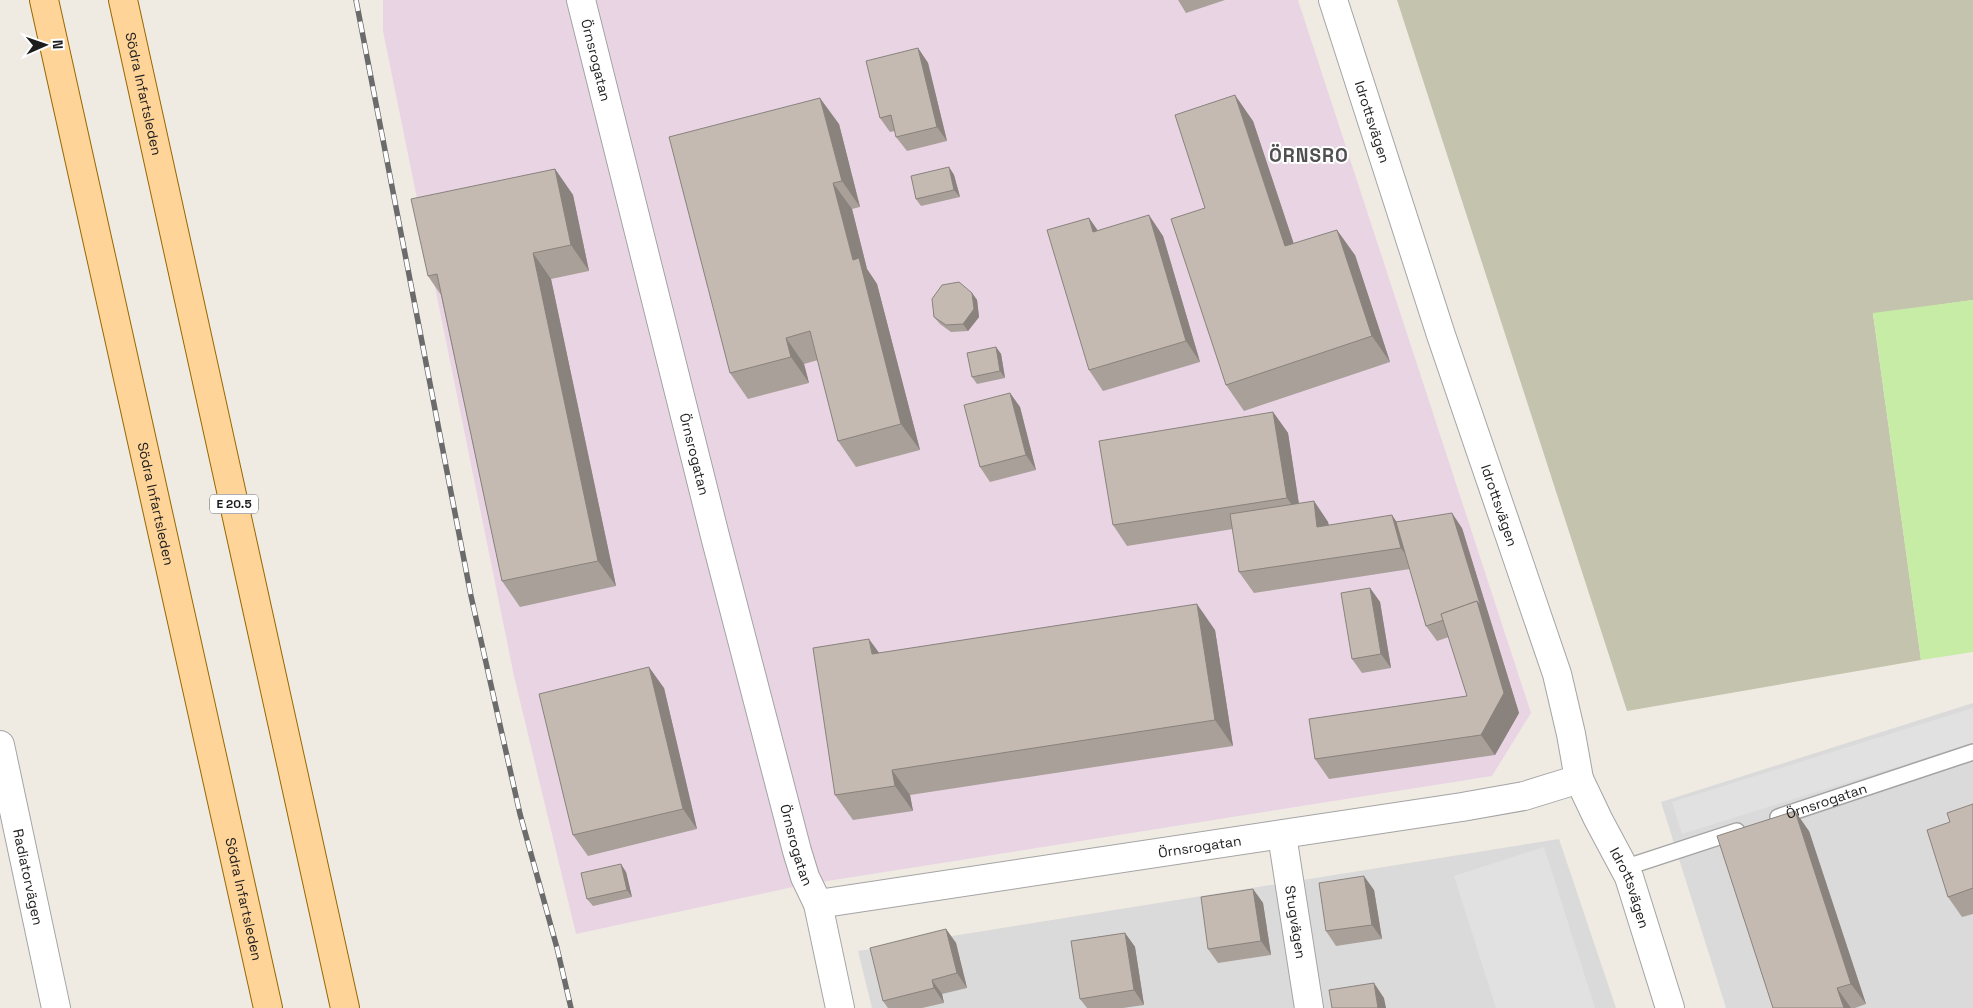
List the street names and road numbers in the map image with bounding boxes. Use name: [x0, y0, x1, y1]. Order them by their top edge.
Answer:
street label: Örnsrogatan: [577, 17, 615, 103]
street label: Södra Infartsleden: [121, 30, 166, 157]
street label: Idrottsvägen: [1351, 78, 1394, 165]
street label: Örnsrogatan: [676, 411, 713, 497]
street label: Södra Infartsleden: [134, 440, 178, 567]
street label: Idrottsvägen: [1477, 462, 1522, 549]
road number: E 20.5: [210, 494, 258, 514]
street label: Örnsrogatan: [1784, 779, 1869, 823]
street label: Örnsrogatan: [776, 802, 817, 889]
street label: Radiatorvägen: [9, 827, 47, 927]
street label: Örnsrogatan: [1157, 831, 1243, 862]
street label: Södra Infartsleden: [221, 836, 266, 962]
street label: Idrottsvägen: [1606, 844, 1653, 930]
street label: Stugvägen: [1281, 884, 1310, 960]

